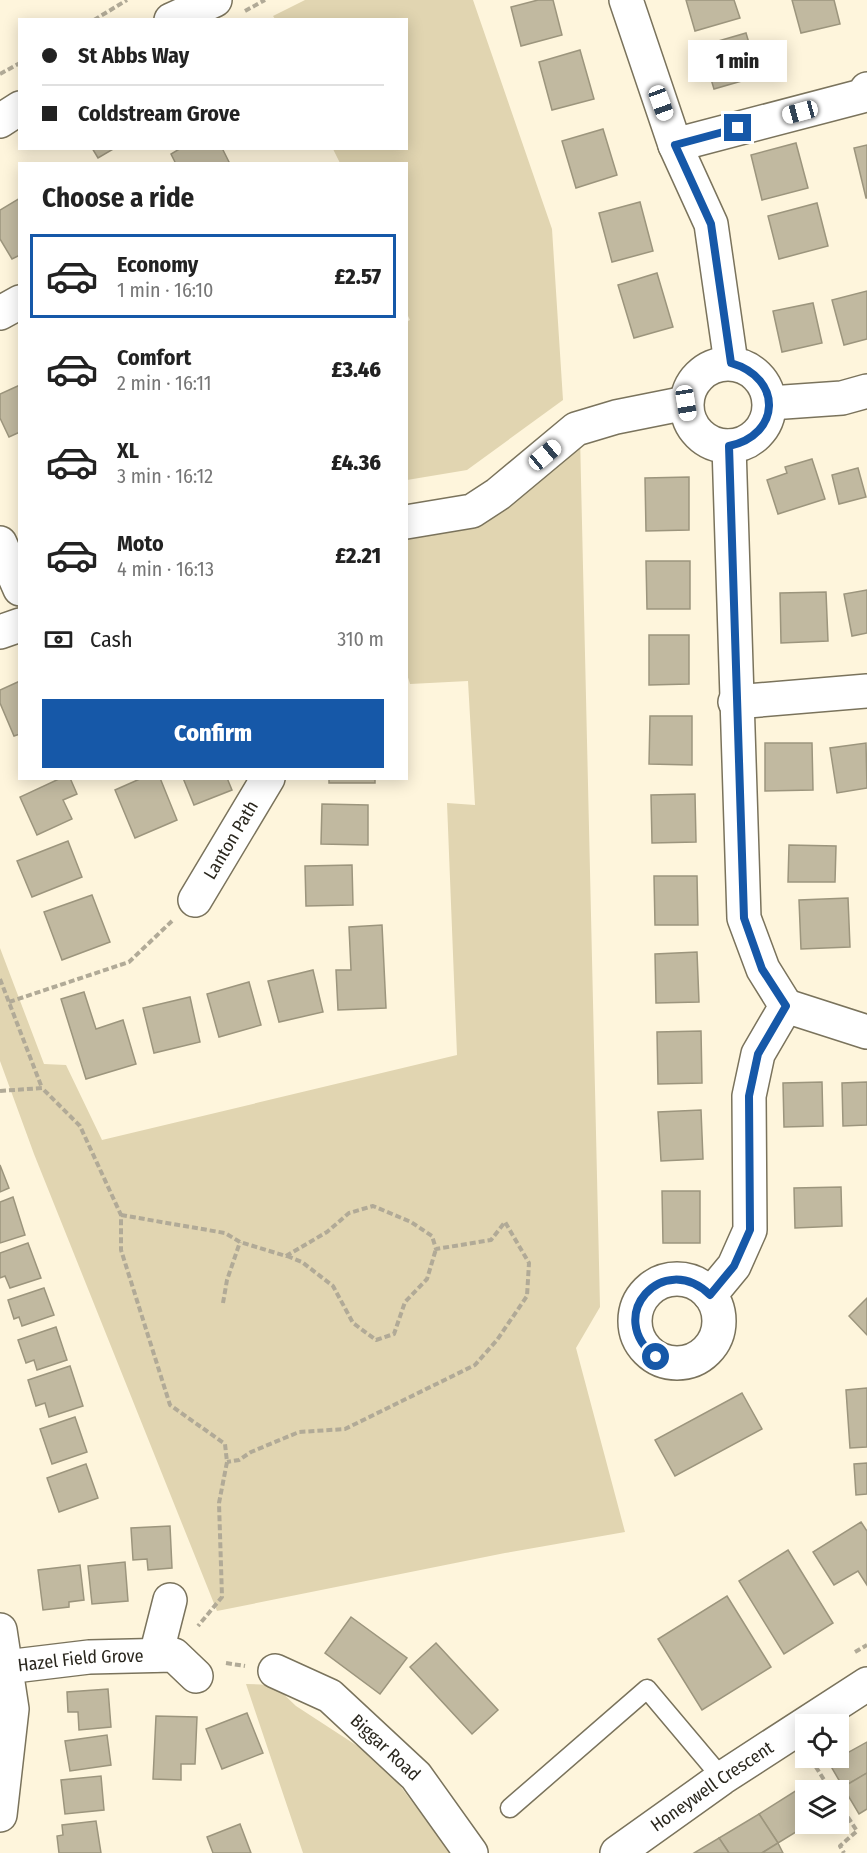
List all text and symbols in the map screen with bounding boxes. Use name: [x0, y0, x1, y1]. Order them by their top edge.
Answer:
callout: 1 min: [688, 41, 788, 83]
text: St Abbs Way: [78, 42, 189, 69]
text: 1 min: [716, 49, 759, 73]
car: [646, 83, 676, 123]
car: [780, 99, 820, 125]
text: Coldstream Grove: [78, 100, 240, 127]
route end: [724, 114, 751, 141]
text: Choose a ride: [42, 182, 194, 214]
icon: car: [45, 249, 99, 303]
text: Economy: [117, 251, 198, 278]
text: £2.57: [334, 263, 381, 290]
text: 1 min · 16:10: [117, 278, 213, 302]
icon: car: [45, 342, 99, 396]
text: Comfort: [117, 344, 191, 371]
text: £3.46: [332, 356, 381, 383]
text: 2 min · 16:11: [117, 371, 212, 395]
car: [674, 384, 698, 422]
icon: car: [45, 435, 99, 489]
text: XL: [117, 437, 139, 464]
car: [525, 437, 565, 473]
text: £4.36: [331, 449, 381, 476]
text: 3 min · 16:12: [117, 464, 213, 488]
icon: car: [45, 528, 99, 582]
text: Moto: [117, 530, 164, 557]
text: £2.21: [335, 542, 381, 569]
text: 4 min · 16:13: [117, 557, 214, 581]
icon: cash: [42, 623, 75, 656]
text: Cash: [90, 626, 133, 653]
text: 310 m: [337, 627, 384, 651]
button: Confirm: [42, 699, 384, 768]
street label: Lanton Path: [199, 797, 263, 883]
route start: [642, 1343, 669, 1370]
street label: Hazel Field Grove: [16, 1645, 144, 1677]
street label: Biggar Road: [346, 1710, 425, 1785]
map controls: [795, 1714, 849, 1834]
button: locate: [795, 1714, 849, 1768]
street label: Honeywell Crescent: [646, 1737, 778, 1836]
button: layers: [795, 1780, 849, 1834]

